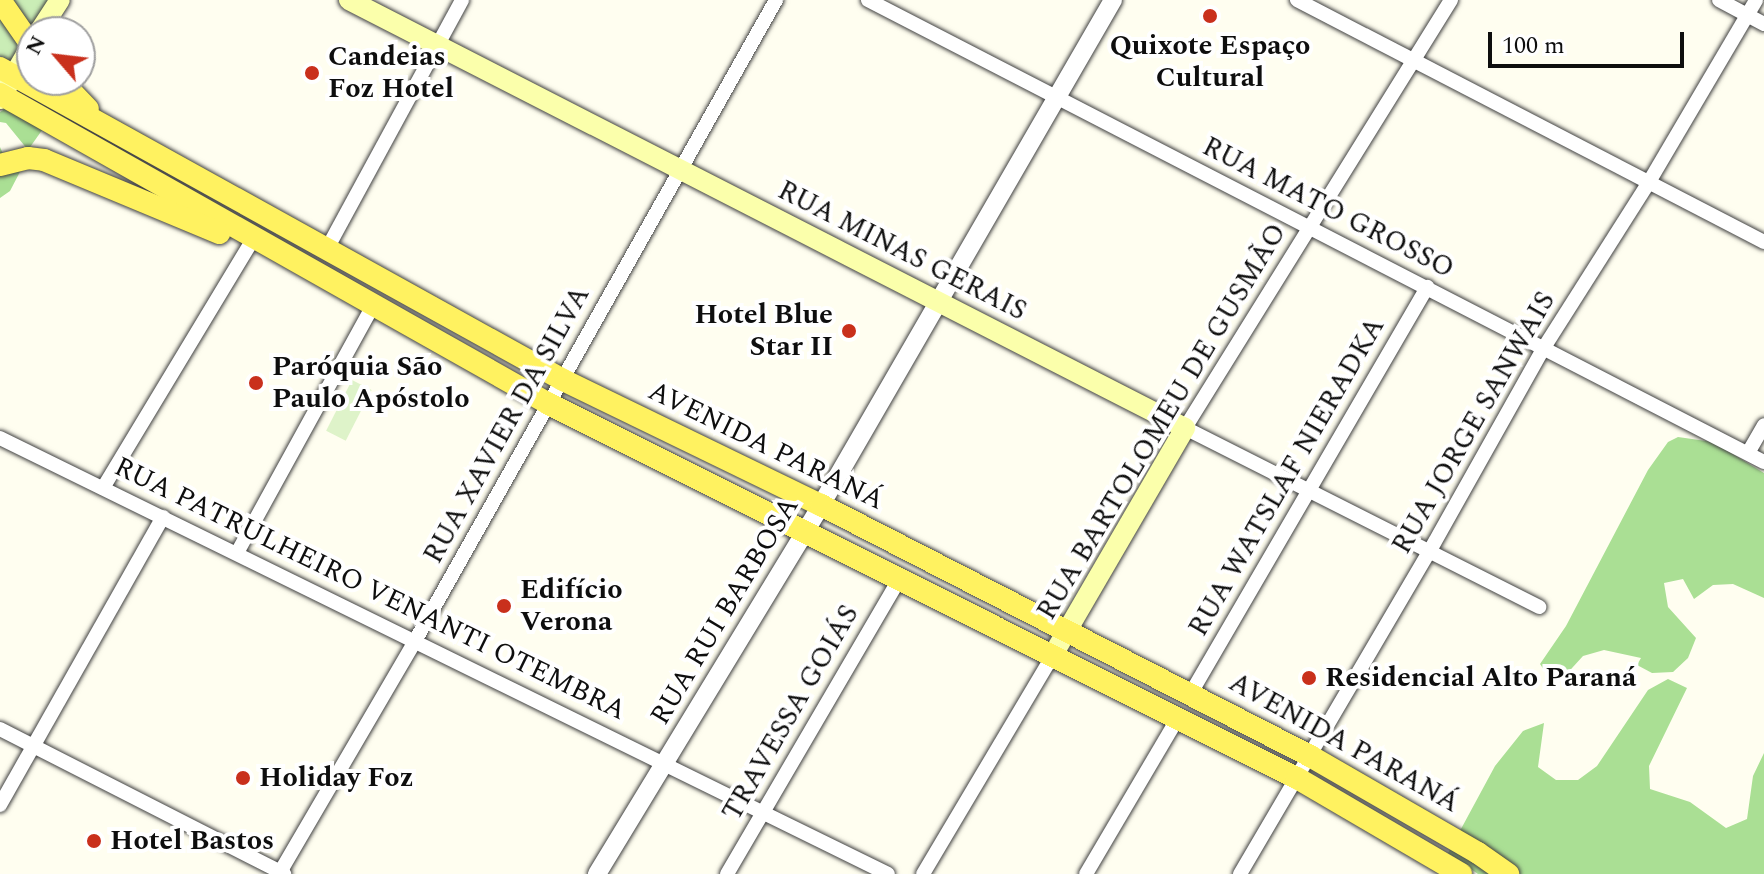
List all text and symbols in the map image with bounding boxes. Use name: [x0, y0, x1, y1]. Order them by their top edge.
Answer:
marker: Quixote Espaço Cultural: [1201, 7, 1219, 25]
north arrow: [16, 16, 96, 96]
scale bar: [1492, 16, 1688, 66]
text: 100 m: [1502, 28, 1565, 64]
place label: Quixote Espaço Cultural: [1110, 29, 1310, 95]
text: N: [17, 30, 55, 61]
place label: Candeias Foz Hotel: [328, 40, 454, 106]
marker: Candeias Foz Hotel: [303, 64, 321, 82]
street label: RUA MATO GROSSO: [1197, 130, 1459, 286]
street label: RUA MINAS GERAIS: [772, 174, 1032, 328]
street label: RUA BARTOLOMEU DE GUSMÃO: [1030, 218, 1294, 626]
street label: RUA XAVIER DA SILVA: [417, 280, 597, 570]
street label: RUA JORGE SANWAIS: [1385, 286, 1563, 560]
place label: Hotel Blue Star II: [694, 298, 833, 364]
street label: RUA WATSLAF NIERADKA: [1182, 311, 1392, 643]
marker: Hotel Blue Star II: [840, 322, 858, 340]
place label: Paróquia São Paulo Apóstolo: [272, 350, 470, 416]
marker: Paróquia São Paulo Apóstolo: [247, 374, 265, 392]
street label: AVENIDA PARANÁ: [643, 374, 889, 518]
street label: RUA PATRULHEIRO VENANTI OTEMBRA: [109, 450, 631, 728]
street label: RUA RUI BARBOSA: [644, 491, 806, 731]
place label: Edifício Verona: [520, 573, 623, 639]
marker: Edifício Verona: [495, 597, 513, 615]
street label: TRAVESSA GOIÁS: [716, 599, 866, 827]
place label: Residencial Alto Paraná: [1325, 661, 1636, 695]
street label: AVENIDA PARANÁ: [1223, 666, 1465, 820]
marker: Residencial Alto Paraná: [1300, 669, 1318, 687]
place label: Holiday Foz: [259, 761, 414, 795]
marker: Holiday Foz: [234, 769, 252, 787]
place label: Hotel Bastos: [110, 824, 274, 858]
marker: Hotel Bastos: [85, 832, 103, 850]

